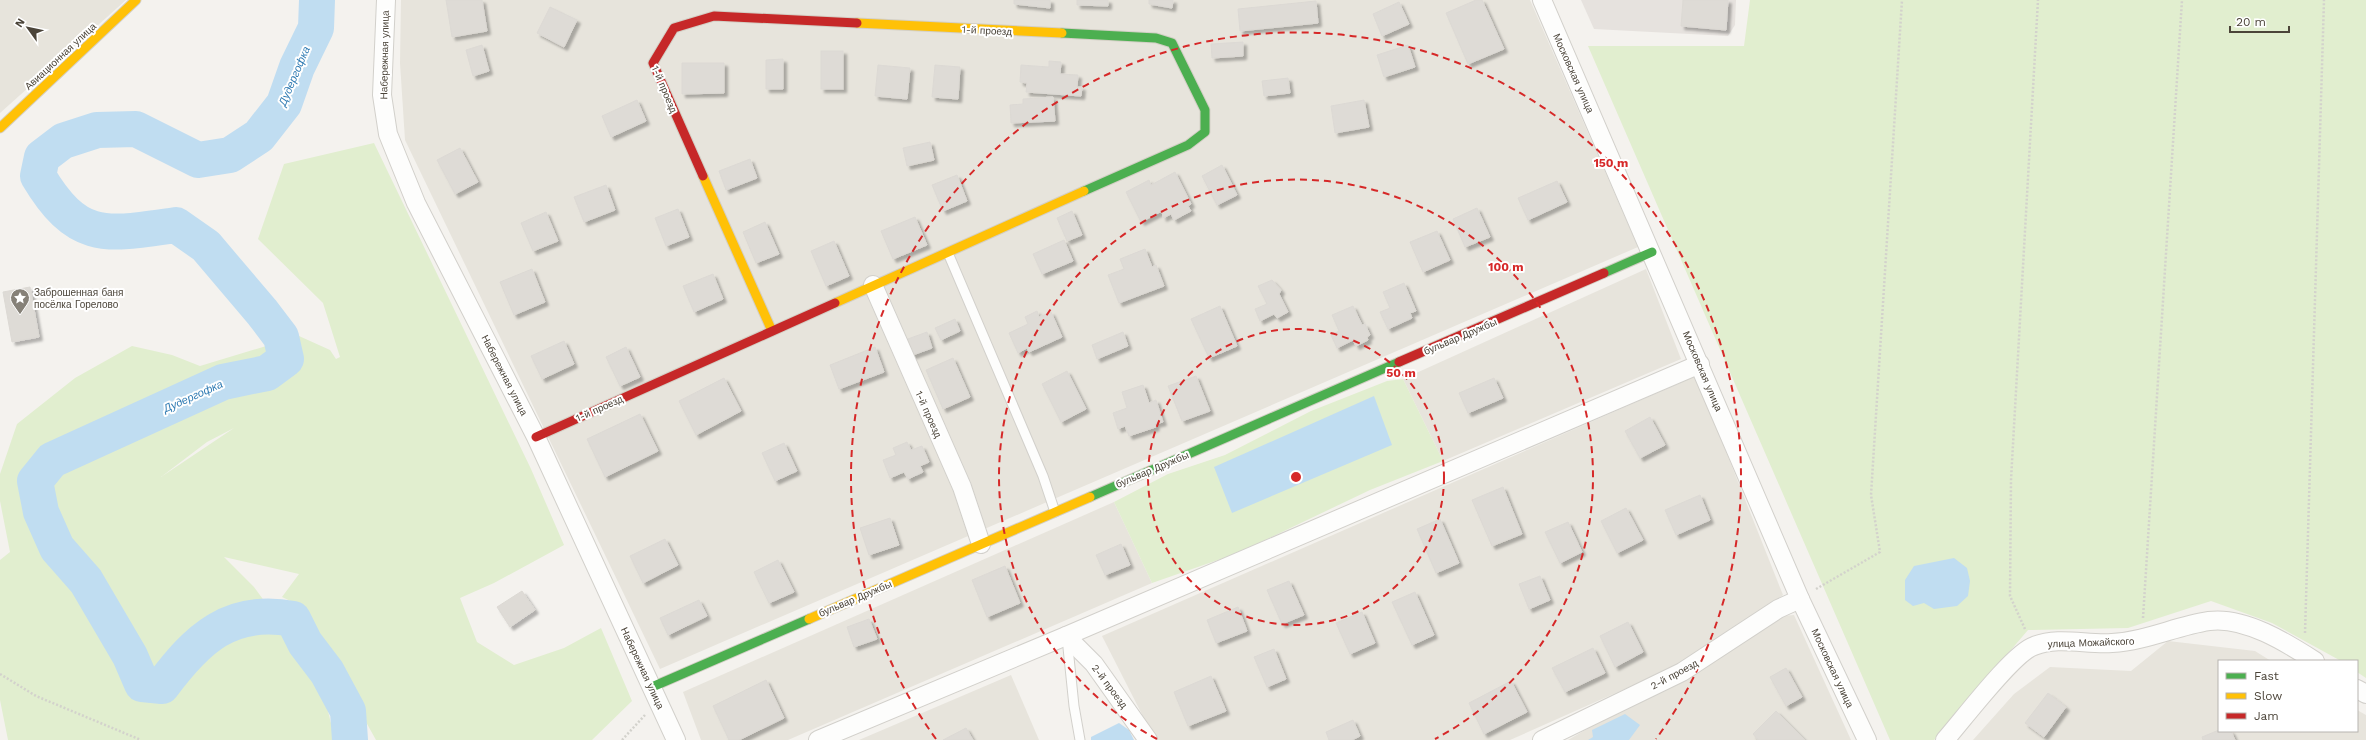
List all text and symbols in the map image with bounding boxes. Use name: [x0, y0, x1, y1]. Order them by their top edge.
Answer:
north arrow: [8, 8, 48, 48]
scale bar: [2230, 8, 2289, 34]
street label: Набережная улица: [378, 10, 391, 100]
text: 20 m: [2236, 15, 2266, 29]
text: N: [12, 16, 28, 30]
street label: Авиационная улица: [23, 20, 98, 92]
street label: 1-й проезд: [962, 24, 1012, 37]
street label: Московская улица: [1551, 32, 1596, 115]
water label: Дудергофка: [275, 44, 313, 110]
street label: 1-й проезд: [650, 64, 679, 115]
text: 150 m: [1594, 156, 1628, 170]
text: 100 m: [1488, 260, 1524, 274]
place icon: Заброшенная баня посёлка Горелово: [9, 287, 31, 315]
place label: Заброшенная баня посёлка Горелово: [34, 287, 123, 310]
street label: бульвар Дружбы: [1422, 316, 1498, 357]
street label: Московская улица: [1681, 330, 1725, 413]
street label: Набережная улица: [479, 333, 530, 418]
text: 50 m: [1386, 366, 1416, 380]
water label: Дудергофка: [160, 378, 225, 416]
street label: 1-й проезд: [913, 389, 944, 439]
street label: 1-й проезд: [574, 393, 624, 424]
street label: бульвар Дружбы: [1114, 449, 1190, 490]
centre of rings: [1289, 470, 1303, 484]
street label: бульвар Дружбы: [817, 578, 893, 619]
street label: Набережная улица: [619, 626, 667, 711]
street label: Московская улица: [1809, 627, 1856, 710]
street label: улица Можайского: [2048, 635, 2135, 650]
street label: 2-й проезд: [1649, 657, 1700, 691]
legend: [2218, 660, 2358, 732]
street label: 2-й проезд: [1090, 662, 1130, 710]
text: Fast: [2254, 669, 2279, 683]
text: Slow: [2254, 689, 2282, 703]
text: Jam: [2254, 709, 2279, 723]

